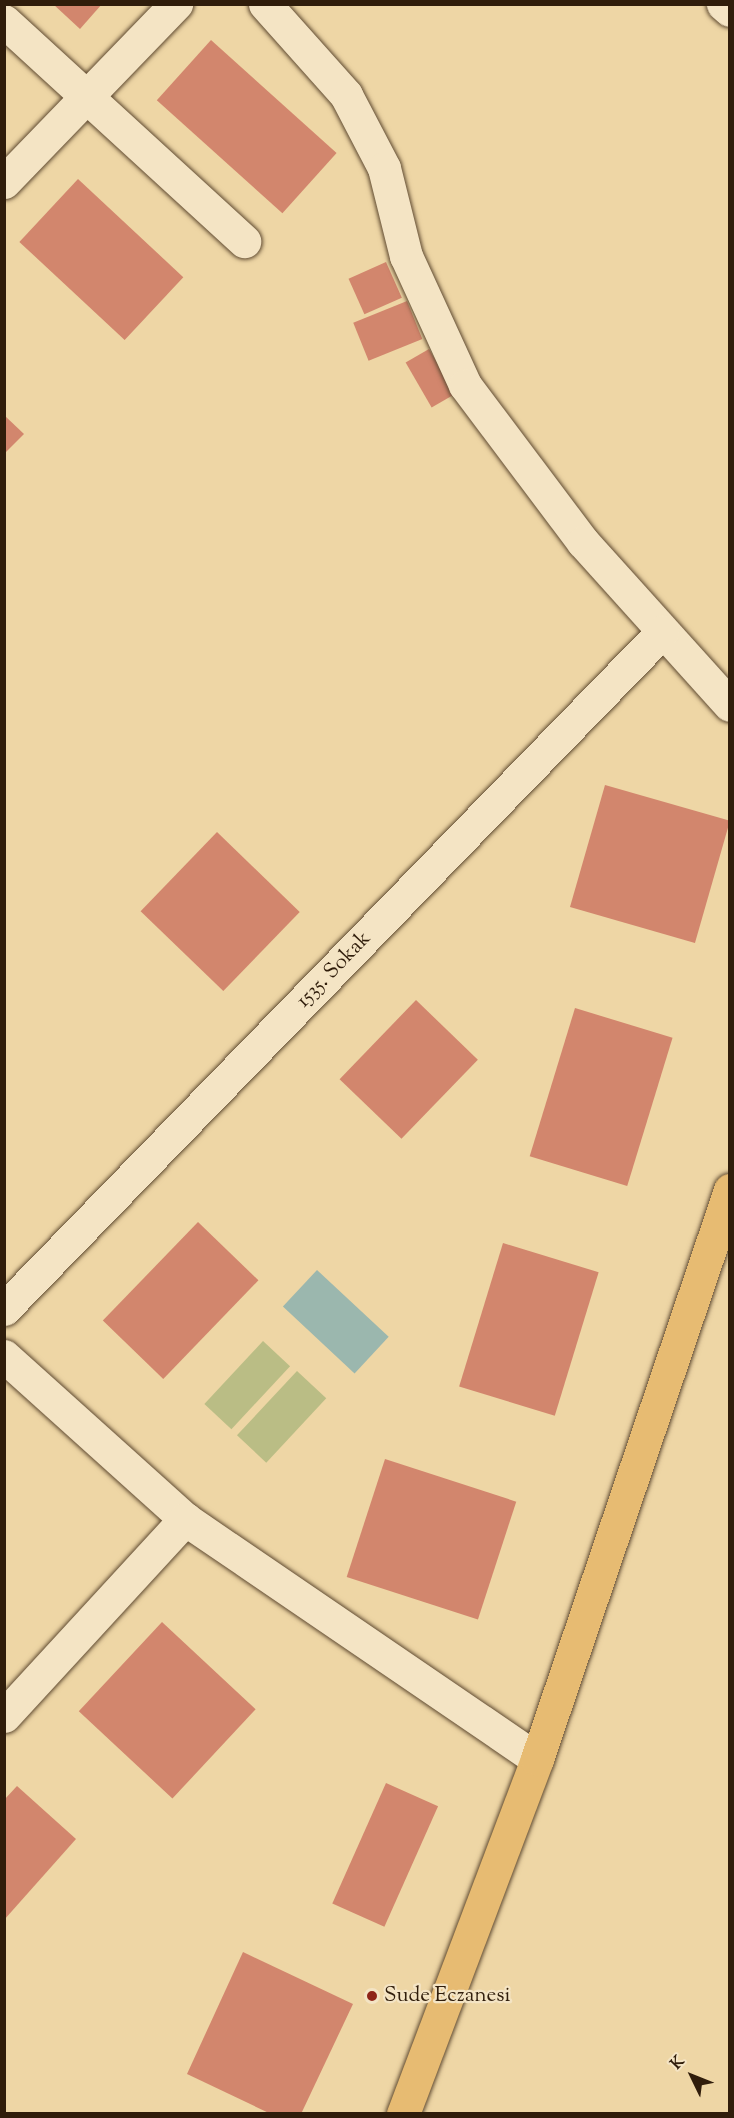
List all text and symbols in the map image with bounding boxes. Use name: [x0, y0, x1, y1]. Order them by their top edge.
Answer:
street label: 1535. Sokak: [292, 927, 376, 1013]
place label: Sude Eczanesi: [384, 1983, 511, 2009]
marker: Sude Eczanesi: [365, 1989, 379, 2003]
north arrow: [662, 2046, 722, 2106]
text: K: [666, 2051, 691, 2075]

